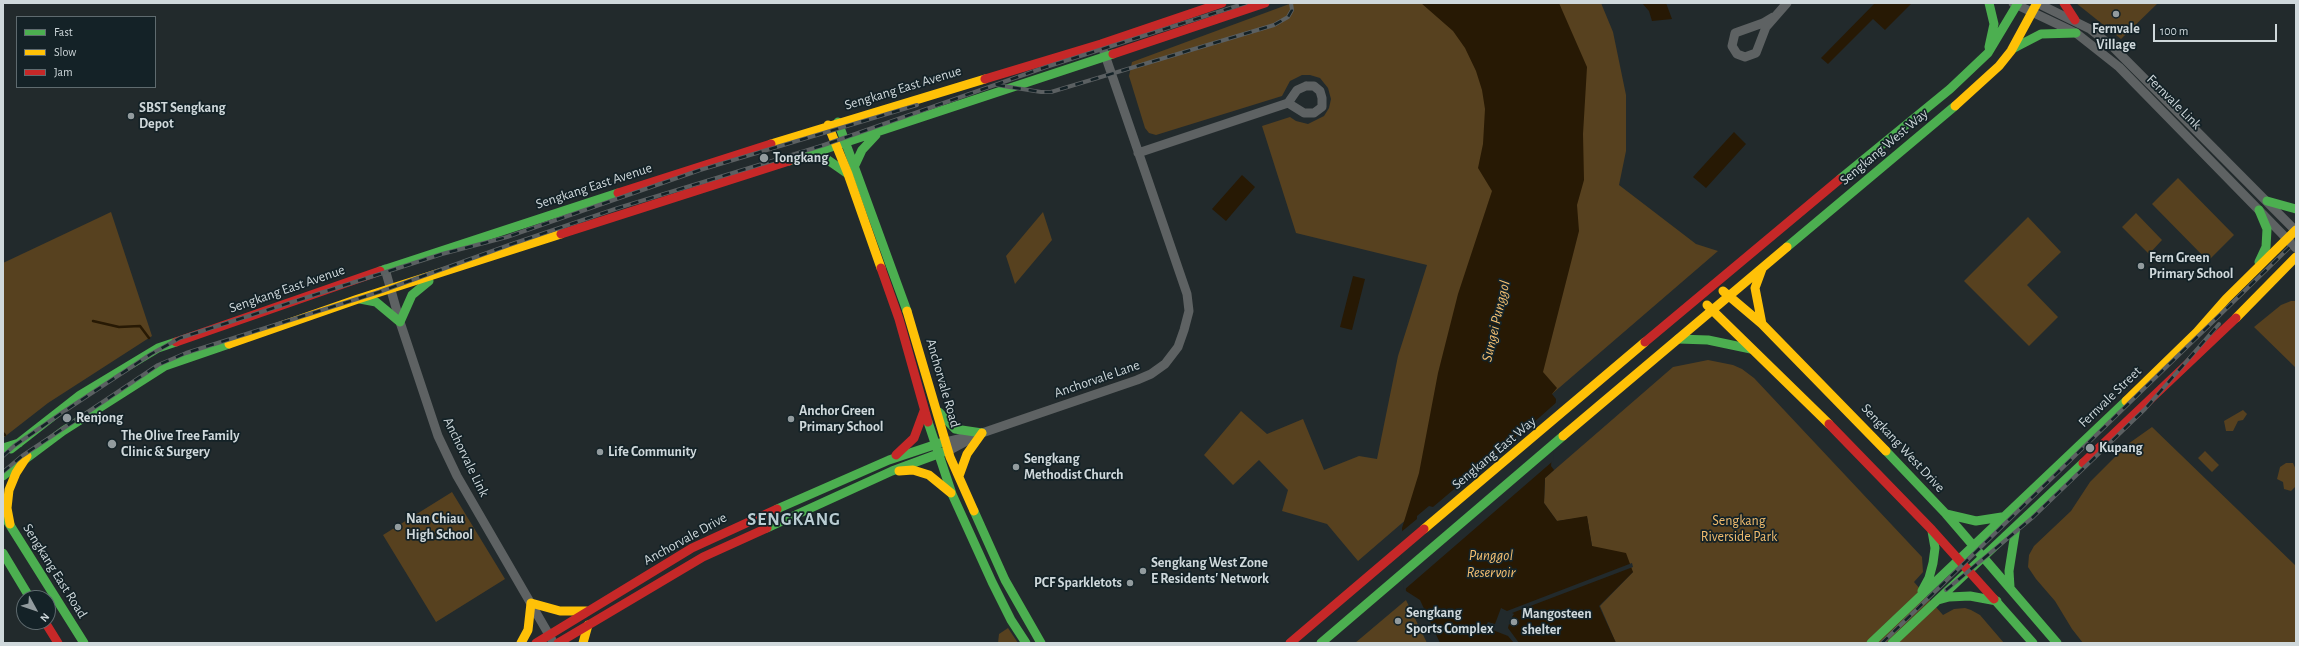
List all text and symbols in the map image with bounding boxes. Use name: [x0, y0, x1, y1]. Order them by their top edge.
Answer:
marker: Fernvale Village: [2111, 9, 2121, 19]
legend: [16, 16, 156, 88]
scale bar: [2155, 16, 2279, 42]
place label: Fernvale Village: [2092, 21, 2140, 54]
text: 100 m: [2160, 25, 2188, 37]
text: Fast: [54, 26, 73, 38]
text: Slow: [54, 46, 76, 58]
street label: Sengkang East Avenue: [843, 62, 963, 114]
text: Jam: [54, 66, 73, 78]
street label: Fernvale Link: [2143, 71, 2205, 133]
place label: SBST Sengkang Depot: [139, 100, 226, 132]
street label: Sengkang West Way: [1837, 105, 1931, 189]
marker: SBST Sengkang Depot: [126, 111, 136, 121]
place label: Tongkang: [773, 150, 828, 166]
marker: Tongkang: [758, 152, 770, 164]
street label: Sengkang East Avenue: [534, 159, 654, 213]
place label: Fern Green Primary School: [2149, 250, 2234, 282]
street label: Sengkang East Avenue: [227, 261, 347, 317]
marker: Fern Green Primary School: [2136, 261, 2146, 271]
water label: Sungei Punggol: [1478, 279, 1514, 363]
street label: Anchorvale Road: [922, 337, 964, 429]
street label: Anchorvale Lane: [1052, 356, 1142, 402]
street label: Fernvale Street: [2075, 363, 2145, 431]
street label: Sengkang West Drive: [1858, 400, 1948, 496]
place label: Anchor Green Primary School: [799, 403, 884, 436]
place label: Renjong: [76, 410, 123, 426]
marker: Renjong: [61, 412, 73, 424]
street label: Sengkang East Way: [1449, 413, 1539, 493]
street label: Anchorvale Link: [439, 414, 493, 500]
marker: Anchor Green Primary School: [786, 414, 796, 424]
place label: The Olive Tree Family Clinic & Surgery: [121, 428, 239, 460]
marker: The Olive Tree Family Clinic & Surgery: [106, 438, 118, 450]
place label: Kupang: [2099, 440, 2143, 456]
marker: Kupang: [2084, 442, 2096, 454]
place label: Life Community: [608, 444, 697, 460]
marker: Life Community: [595, 447, 605, 457]
place label: Sengkang Methodist Church: [1024, 451, 1124, 484]
marker: Sengkang Methodist Church: [1011, 462, 1021, 472]
street label: Anchorvale Drive: [640, 509, 730, 569]
district label: SENGKANG: [747, 509, 841, 531]
place label: Nan Chiau High School: [406, 511, 473, 544]
park label: Sengkang Riverside Park: [1701, 513, 1777, 546]
street label: Sengkang East Road: [19, 521, 91, 621]
marker: Nan Chiau High School: [393, 522, 403, 532]
water label: Punggol Reservoir: [1467, 546, 1515, 581]
place label: Sengkang West Zone E Residents' Network: [1151, 555, 1269, 588]
marker: Sengkang West Zone E Residents' Network: [1138, 566, 1148, 576]
place label: PCF Sparkletots: [1034, 575, 1122, 591]
marker: PCF Sparkletots: [1125, 578, 1135, 588]
north arrow: [16, 590, 56, 630]
place label: Sengkang Sports Complex: [1406, 605, 1493, 638]
place label: Mangosteen shelter: [1522, 606, 1592, 638]
text: N: [38, 611, 51, 624]
marker: Sengkang Sports Complex: [1393, 616, 1403, 626]
marker: Mangosteen shelter: [1509, 617, 1519, 627]

